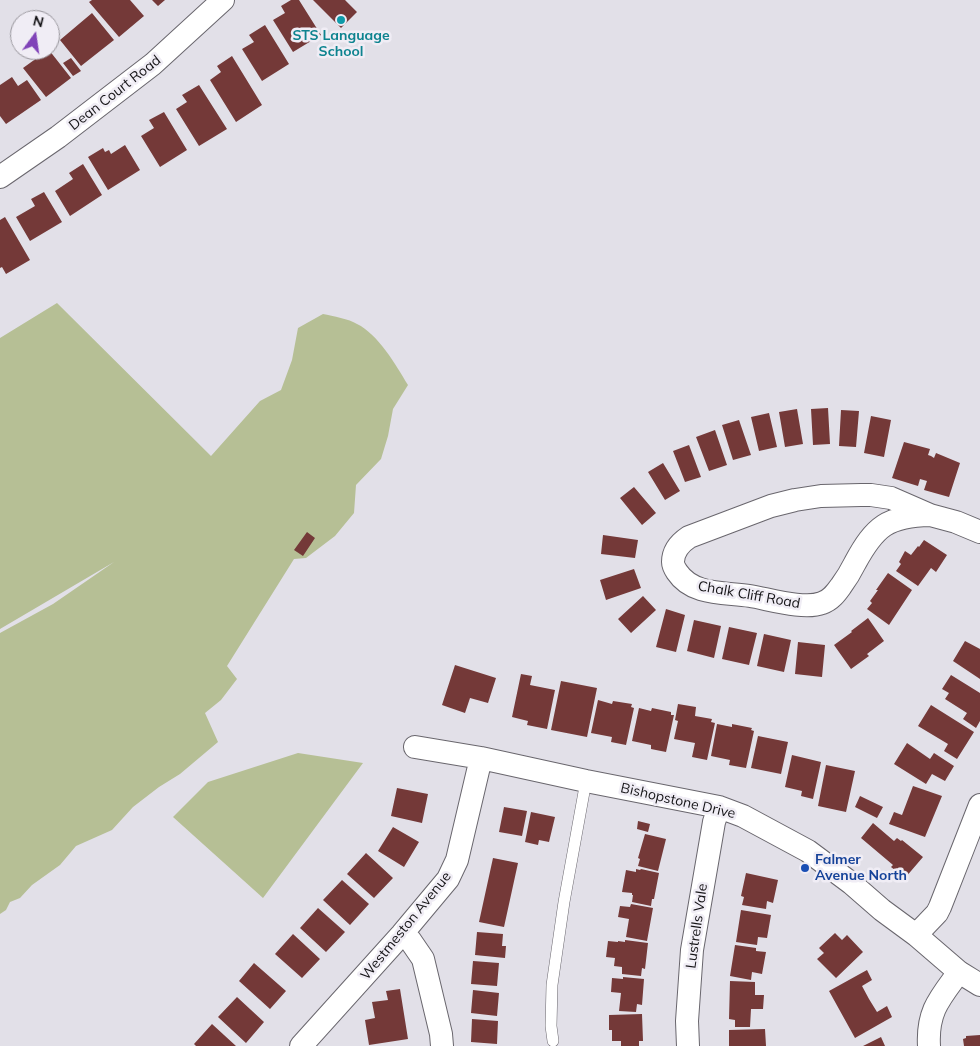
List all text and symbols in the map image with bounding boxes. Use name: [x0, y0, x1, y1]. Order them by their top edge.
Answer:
north arrow: [10, 10, 60, 60]
text: N: [31, 11, 46, 31]
marker: STS Language School: [335, 14, 347, 26]
place label: STS Language School: [292, 28, 390, 60]
street label: Dean Court Road: [66, 52, 164, 134]
street label: Chalk Cliff Road: [696, 578, 802, 612]
street label: Bishopstone Drive: [619, 780, 737, 822]
place label: Falmer Avenue North: [815, 852, 907, 884]
marker: Falmer Avenue North: [799, 862, 811, 874]
street label: Westmeston Avenue: [357, 869, 455, 983]
street label: Lustrells Vale: [683, 882, 711, 970]

